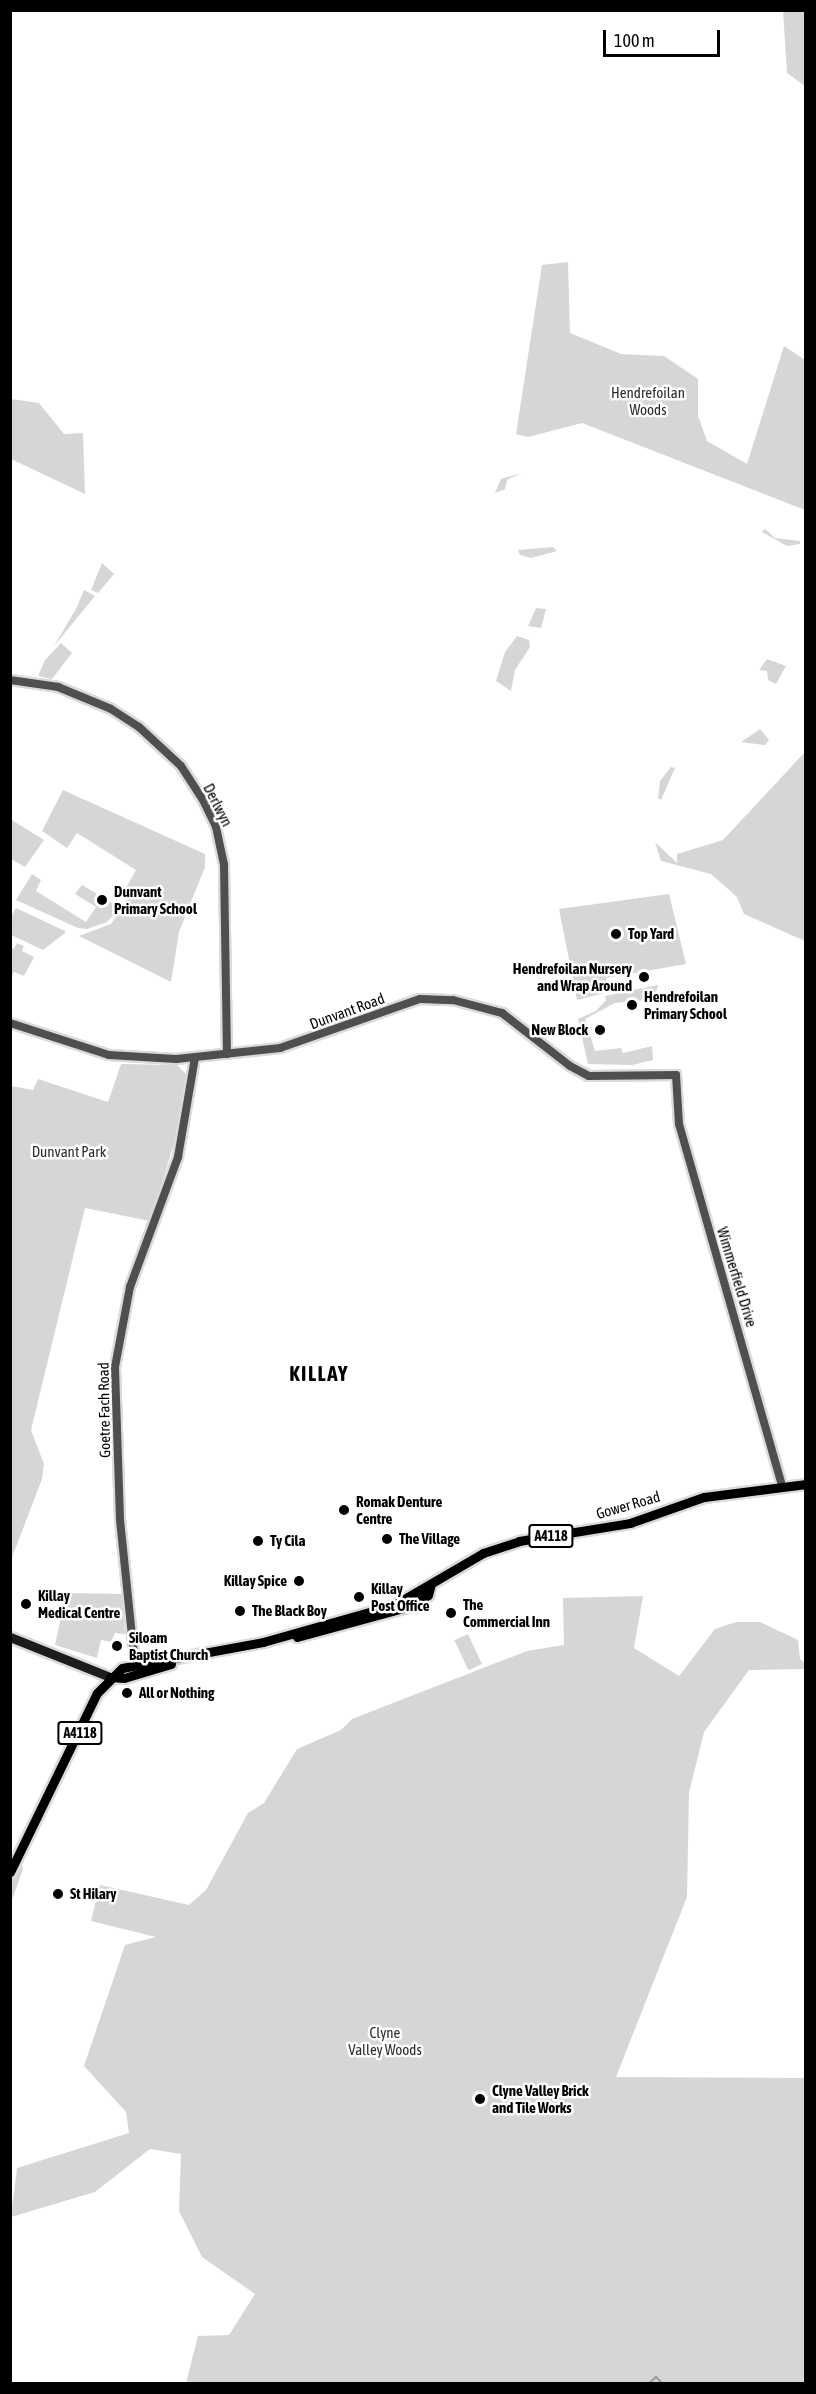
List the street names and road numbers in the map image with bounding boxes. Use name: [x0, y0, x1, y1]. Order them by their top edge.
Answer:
street label: Derlwyn: [200, 780, 236, 830]
street label: Dunvant Road: [307, 989, 387, 1033]
street label: Wimmerfield Drive: [713, 1225, 761, 1329]
street label: Goetre Fach Road: [94, 1362, 114, 1458]
street label: Gower Road: [594, 1487, 662, 1523]
road number: A4118: [527, 1525, 575, 1547]
road number: A4118: [56, 1722, 104, 1744]

